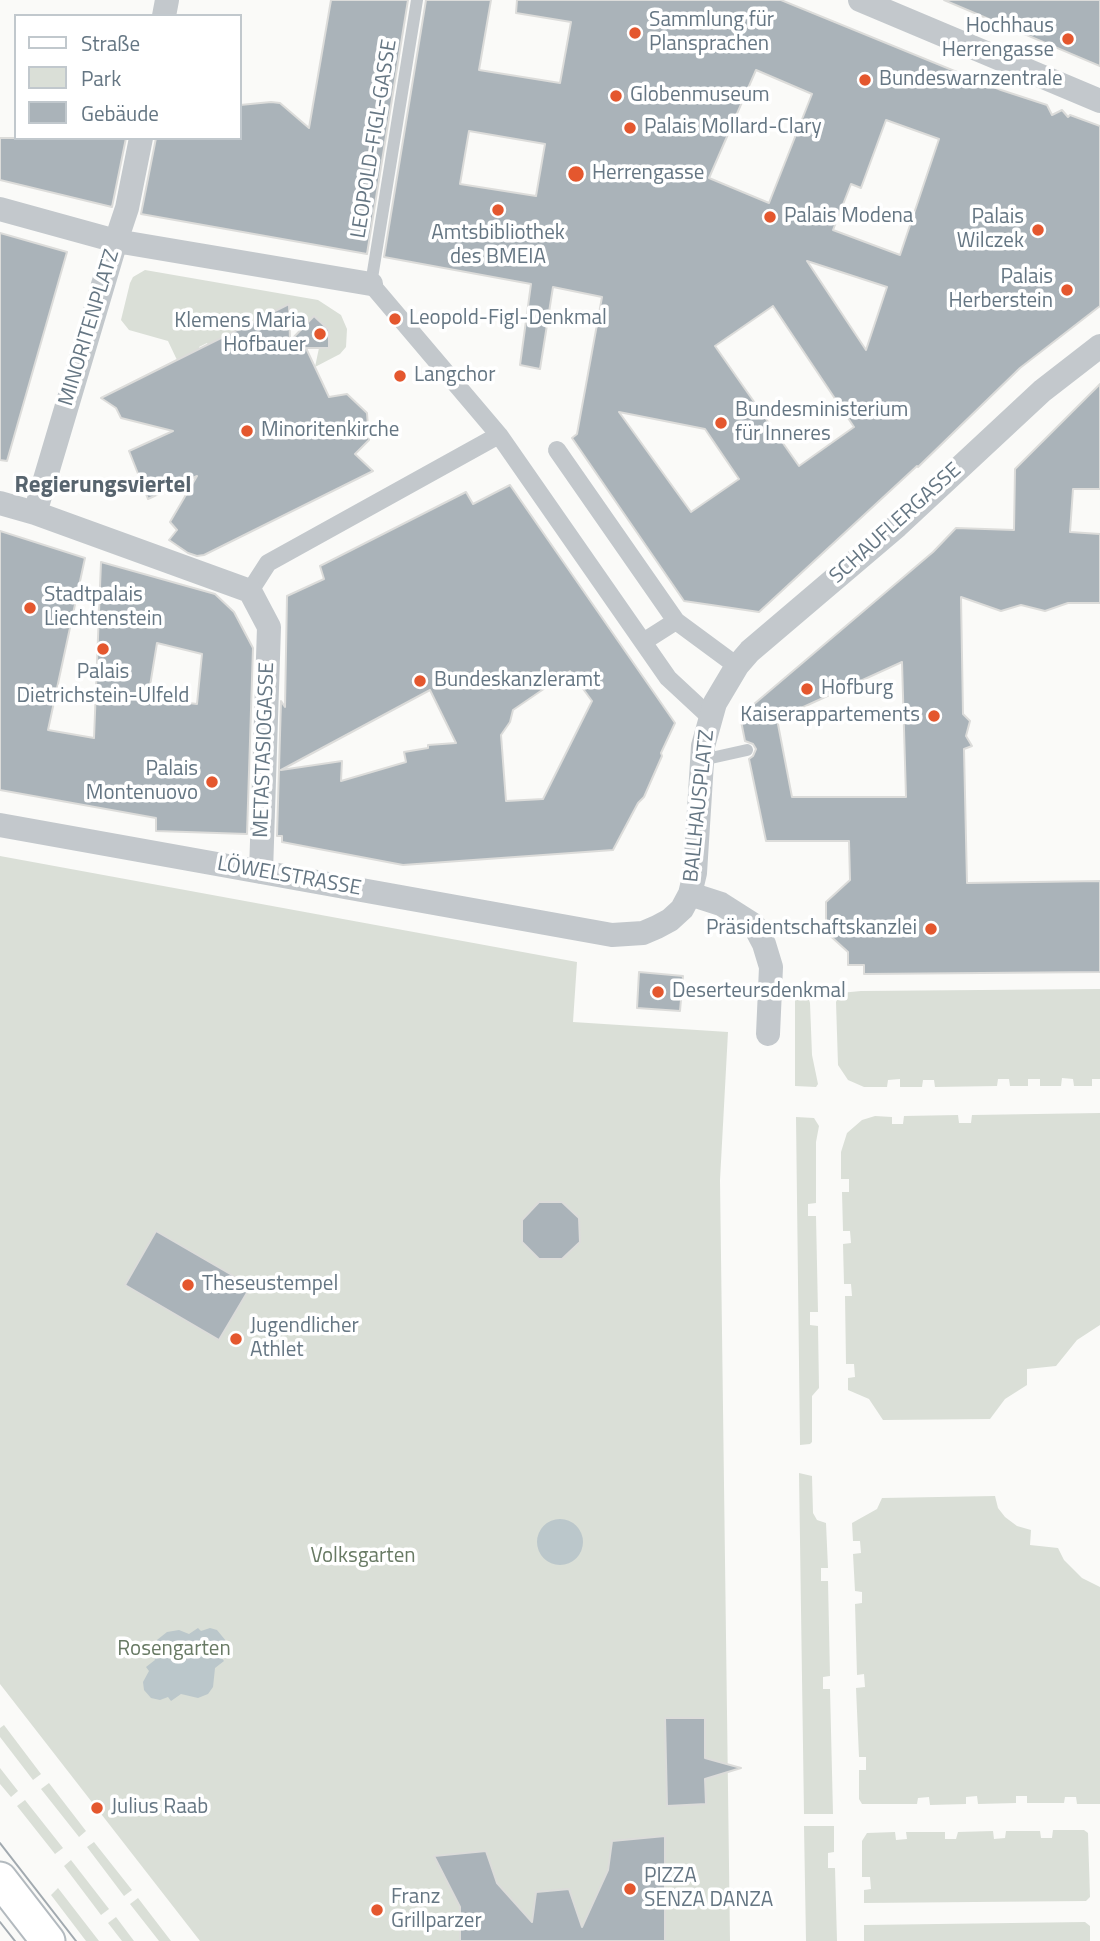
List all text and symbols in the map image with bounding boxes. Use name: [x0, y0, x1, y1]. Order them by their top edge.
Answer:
place label: Sammlung für Plansprachen: [649, 8, 774, 58]
legend: [14, 14, 242, 140]
place label: Hochhaus Herrengasse: [942, 14, 1054, 64]
marker: Sammlung für Plansprachen: [627, 25, 643, 41]
text: Straße: [81, 27, 140, 59]
marker: Hochhaus Herrengasse: [1060, 31, 1076, 47]
street label: LEOPOLD-FIGL-GASSE: [347, 38, 403, 240]
text: Park: [81, 62, 121, 94]
place label: Bundeswarnzentrale: [879, 67, 1063, 93]
marker: Bundeswarnzentrale: [857, 72, 873, 88]
place label: Globenmuseum: [630, 83, 770, 109]
marker: Globenmuseum: [608, 88, 624, 104]
text: Gebäude: [81, 97, 159, 129]
place label: Palais Mollard-Clary: [644, 115, 822, 141]
marker: Palais Mollard-Clary: [622, 120, 638, 136]
place label: Herrengasse: [592, 161, 704, 187]
marker: Herrengasse: [566, 164, 586, 184]
marker: Amtsbibliothek des BMEIA: [490, 202, 506, 218]
place label: Palais Modena: [784, 204, 913, 230]
place label: Palais Wilczek: [957, 205, 1024, 255]
marker: Palais Modena: [762, 209, 778, 225]
place label: Amtsbibliothek des BMEIA: [431, 221, 565, 271]
marker: Palais Wilczek: [1030, 222, 1046, 238]
street label: MINORITENPLATZ: [54, 247, 126, 409]
place label: Palais Herberstein: [949, 265, 1053, 315]
marker: Palais Herberstein: [1059, 282, 1075, 298]
place label: Leopold-Figl-Denkmal: [409, 306, 607, 332]
place label: Klemens Maria Hofbauer: [174, 309, 306, 359]
marker: Leopold-Figl-Denkmal: [387, 311, 403, 327]
marker: Klemens Maria Hofbauer: [312, 326, 328, 342]
place label: Langchor: [414, 363, 495, 389]
marker: Langchor: [392, 368, 408, 384]
place label: Bundesministerium für Inneres: [735, 398, 908, 448]
marker: Bundesministerium für Inneres: [713, 415, 729, 431]
place label: Minoritenkirche: [261, 418, 399, 444]
marker: Minoritenkirche: [239, 423, 255, 439]
street label: SCHAUFLERGASSE: [825, 458, 967, 590]
district label: Regierungsviertel: [15, 472, 191, 500]
place label: Stadtpalais Liechtenstein: [44, 583, 163, 633]
marker: Stadtpalais Liechtenstein: [22, 600, 38, 616]
marker: Palais Dietrichstein-Ulfeld: [95, 641, 111, 657]
place label: Palais Dietrichstein-Ulfeld: [17, 660, 189, 710]
street label: METASTASIOGASSE: [249, 662, 281, 838]
place label: Bundeskanzleramt: [434, 668, 600, 694]
marker: Bundeskanzleramt: [412, 673, 428, 689]
place label: Hofburg: [821, 676, 893, 702]
marker: Hofburg: [799, 681, 815, 697]
place label: Kaiserappartements: [740, 703, 920, 729]
marker: Kaiserappartements: [926, 708, 942, 724]
street label: BALLHAUSPLATZ: [679, 729, 721, 883]
place label: Palais Montenuovo: [86, 757, 198, 807]
marker: Palais Montenuovo: [204, 774, 220, 790]
street label: LÖWELSTRASSE: [215, 852, 363, 902]
place label: Präsidentschaftskanzlei: [706, 916, 917, 942]
marker: Präsidentschaftskanzlei: [923, 921, 939, 937]
place label: Deserteursdenkmal: [672, 979, 846, 1005]
marker: Deserteursdenkmal: [650, 984, 666, 1000]
place label: Theseustempel: [202, 1272, 338, 1298]
marker: Theseustempel: [180, 1277, 196, 1293]
place label: Jugendlicher Athlet: [250, 1314, 359, 1364]
marker: Jugendlicher Athlet: [228, 1331, 244, 1347]
park label: Volksgarten: [310, 1544, 416, 1570]
park label: Rosengarten: [117, 1637, 231, 1663]
place label: Julius Raab: [111, 1795, 208, 1821]
marker: Julius Raab: [89, 1800, 105, 1816]
place label: PIZZA SENZA DANZA: [644, 1864, 773, 1914]
marker: PIZZA SENZA DANZA: [622, 1881, 638, 1897]
place label: Franz Grillparzer: [391, 1885, 482, 1935]
marker: Franz Grillparzer: [369, 1902, 385, 1918]

